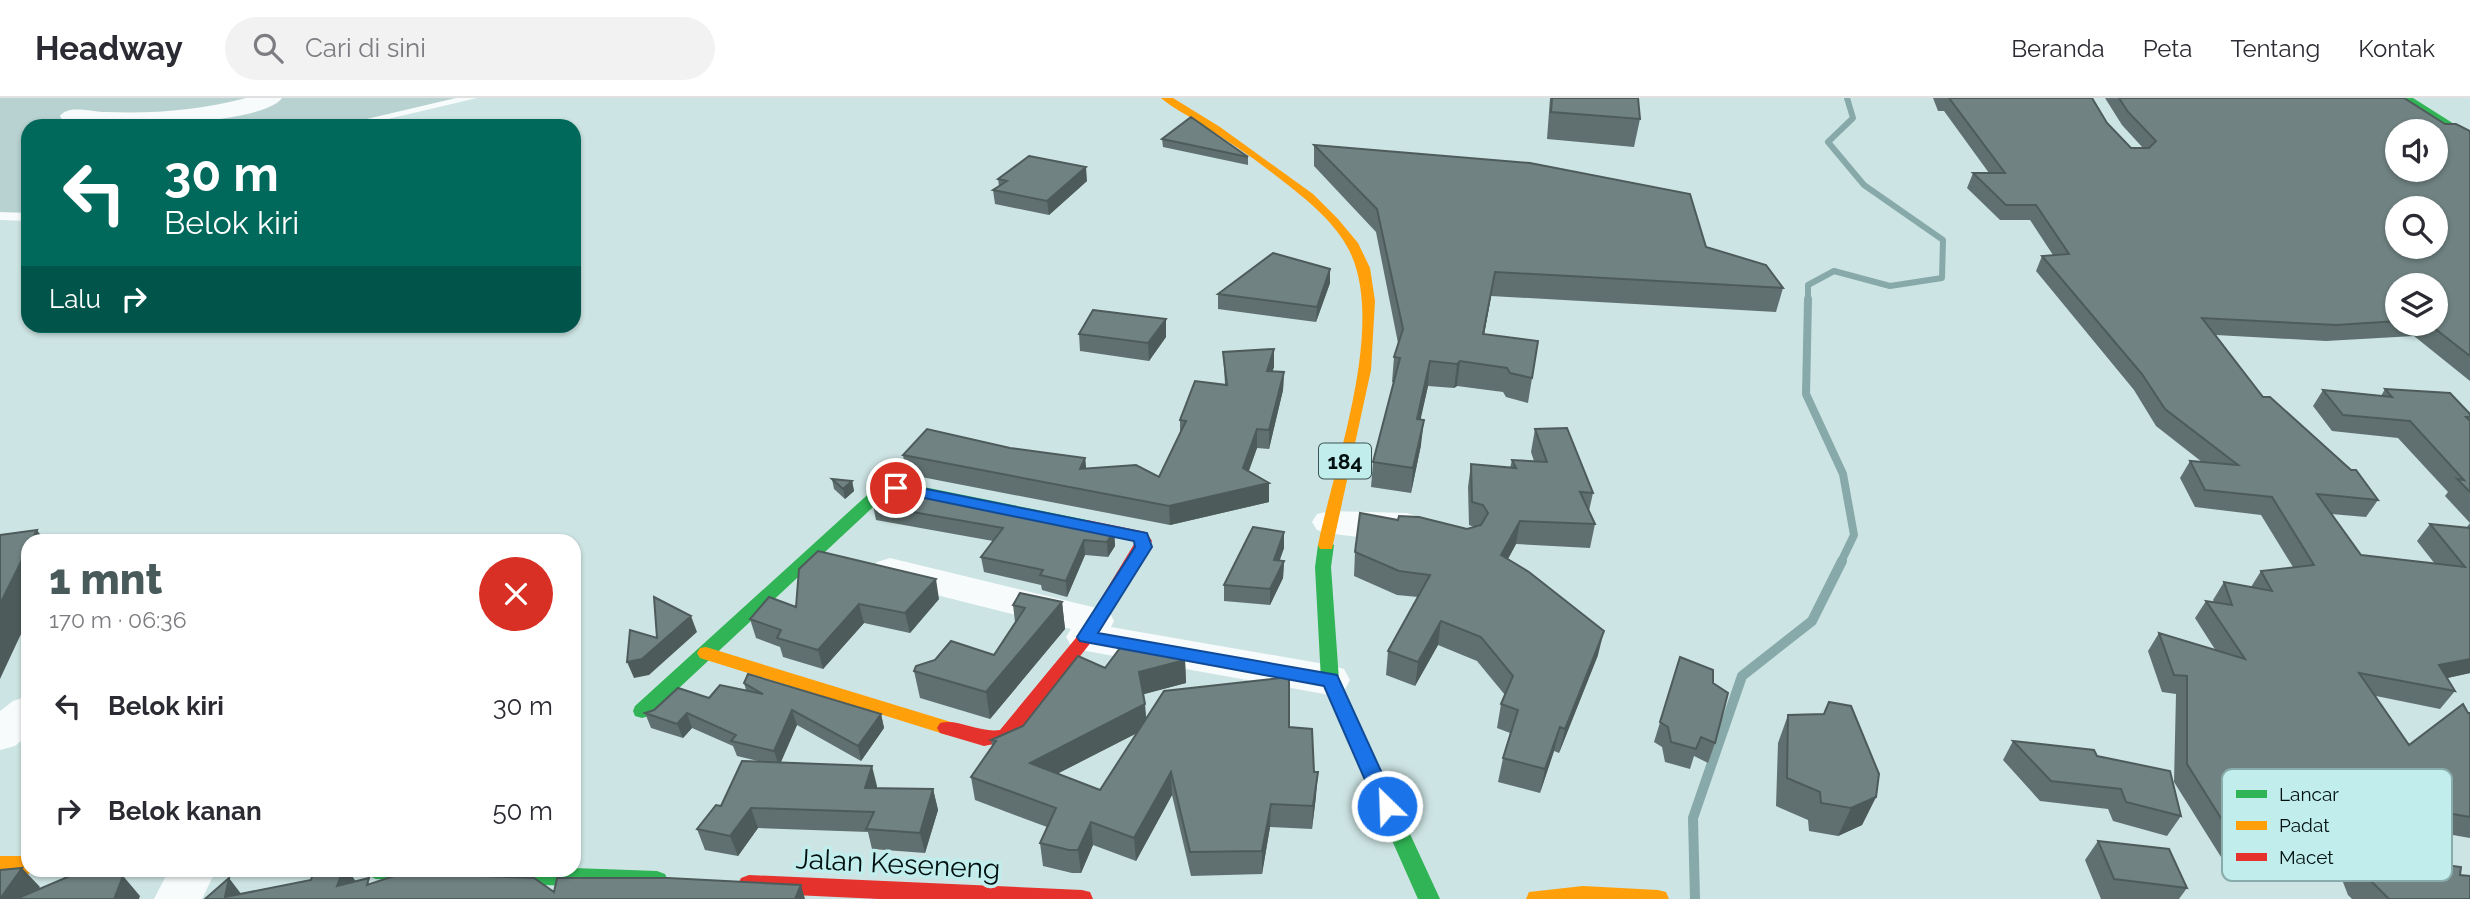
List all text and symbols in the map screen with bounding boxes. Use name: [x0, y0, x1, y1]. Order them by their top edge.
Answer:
search box: [225, 17, 715, 80]
text: Headway: [35, 29, 183, 68]
icon: search: [249, 29, 287, 67]
text: Cari di sini: [305, 33, 426, 63]
text: Beranda: [2011, 34, 2105, 63]
text: Peta: [2143, 34, 2192, 63]
text: Tentang: [2230, 34, 2320, 63]
text: Kontak: [2358, 34, 2435, 63]
map controls: [2385, 119, 2448, 336]
button: sound: [2385, 119, 2448, 182]
text: 30 m: [164, 145, 279, 202]
icon: left: [49, 147, 140, 238]
button: search: [2385, 196, 2448, 259]
text: Belok kiri: [164, 204, 299, 241]
button: layers: [2385, 273, 2448, 336]
icon: right: [115, 280, 153, 318]
text: Lalu: [49, 284, 101, 314]
road number: 184: [1319, 444, 1371, 478]
pin: [866, 458, 926, 518]
icon: arrive: [877, 469, 915, 507]
text: 1 mnt: [49, 555, 162, 604]
button: close: [479, 557, 553, 631]
text: 170 m · 06:36: [49, 606, 187, 633]
icon: left: [49, 687, 87, 725]
text: Belok kiri: [108, 691, 224, 721]
text: 30 m: [493, 691, 553, 721]
position arrow: [1350, 769, 1424, 843]
legend: [2222, 769, 2452, 881]
text: Lancar: [2279, 783, 2339, 805]
icon: right: [49, 792, 87, 830]
text: Belok kanan: [108, 796, 262, 826]
text: 50 m: [492, 796, 553, 826]
text: Padat: [2279, 814, 2330, 836]
street label: Jalan Keseneng: [795, 842, 1001, 886]
text: Macet: [2279, 846, 2334, 868]

